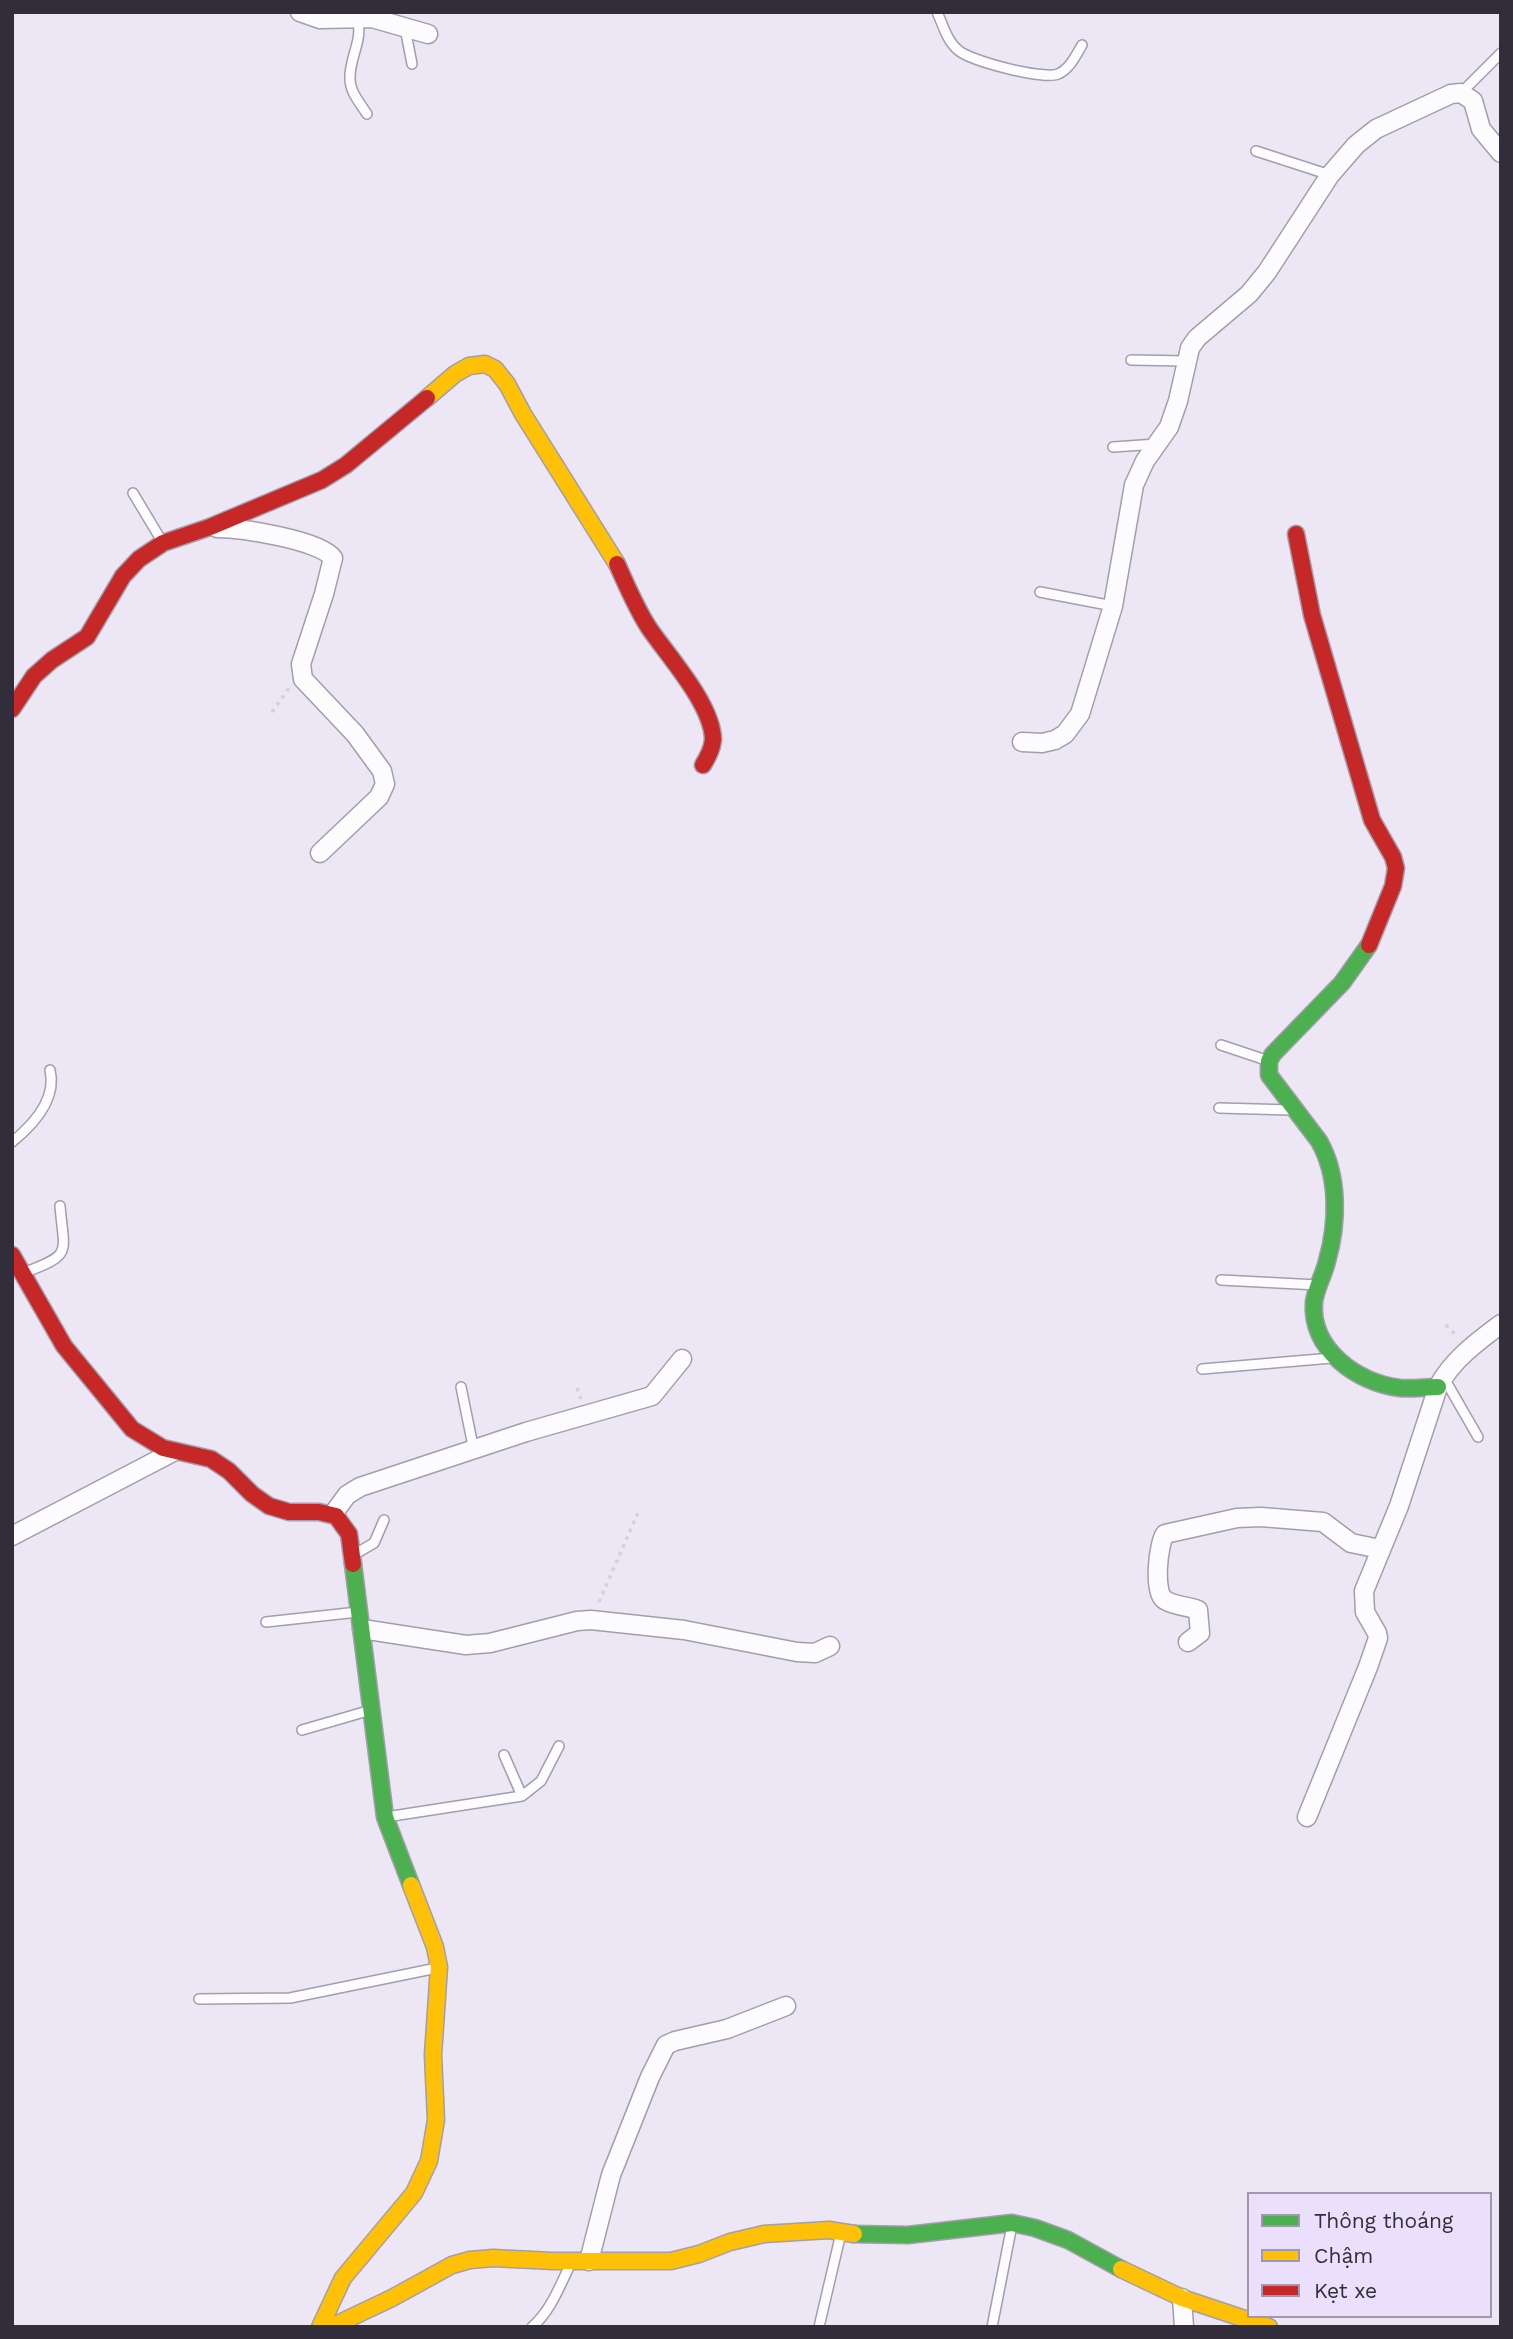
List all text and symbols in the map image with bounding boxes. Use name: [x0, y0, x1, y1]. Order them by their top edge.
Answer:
legend: [1247, 2192, 1492, 2318]
text: Thông thoáng: [1314, 2208, 1453, 2233]
text: Chậm: [1314, 2243, 1373, 2268]
text: Kẹt xe: [1314, 2278, 1377, 2303]

